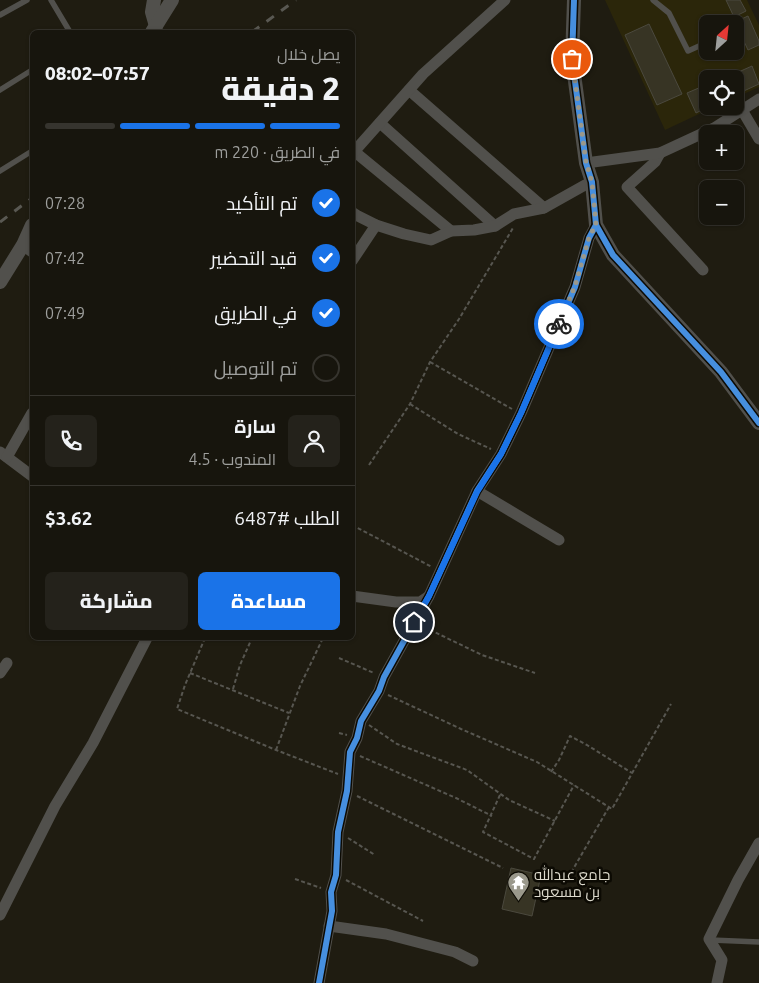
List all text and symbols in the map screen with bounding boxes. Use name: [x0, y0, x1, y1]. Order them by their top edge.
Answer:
north arrow: [699, 15, 744, 60]
map controls: [699, 15, 744, 225]
pin: [551, 38, 593, 80]
text: يصل خلال: [277, 45, 340, 63]
icon: bag: [558, 45, 586, 73]
text: 07:57–08:02: [45, 62, 150, 84]
text: 2 دقيقة: [221, 70, 340, 106]
button: locate: [699, 70, 744, 115]
button: +: [699, 125, 744, 170]
text: في الطريق · 220 m: [214, 143, 340, 161]
button: −: [699, 180, 744, 225]
icon: check: [312, 189, 340, 217]
text: تم التأكيد: [226, 192, 297, 214]
text: 07:28: [45, 194, 85, 212]
icon: check: [312, 244, 340, 272]
text: قيد التحضير: [210, 247, 297, 269]
text: 07:42: [45, 249, 85, 267]
icon: check: [312, 299, 340, 327]
courier: [534, 299, 584, 349]
text: في الطريق: [214, 302, 297, 324]
text: 07:49: [45, 304, 85, 322]
icon: bike: [545, 310, 573, 338]
text: تم التوصيل: [214, 357, 297, 379]
button: phone: [45, 415, 97, 467]
text: سارة: [234, 415, 276, 437]
button: person: [288, 415, 340, 467]
text: المندوب · 4.5: [189, 450, 276, 468]
text: $3.62: [45, 507, 93, 529]
text: الطلب #6487: [234, 507, 340, 529]
button: مشاركة: [45, 572, 188, 630]
button: مساعدة: [198, 572, 340, 630]
pin: [393, 601, 435, 643]
icon: home: [400, 608, 428, 636]
place label: جامع عبدالله بن مسعود: [534, 865, 610, 902]
temple icon: جامع عبدالله بن مسعود: [506, 871, 530, 902]

